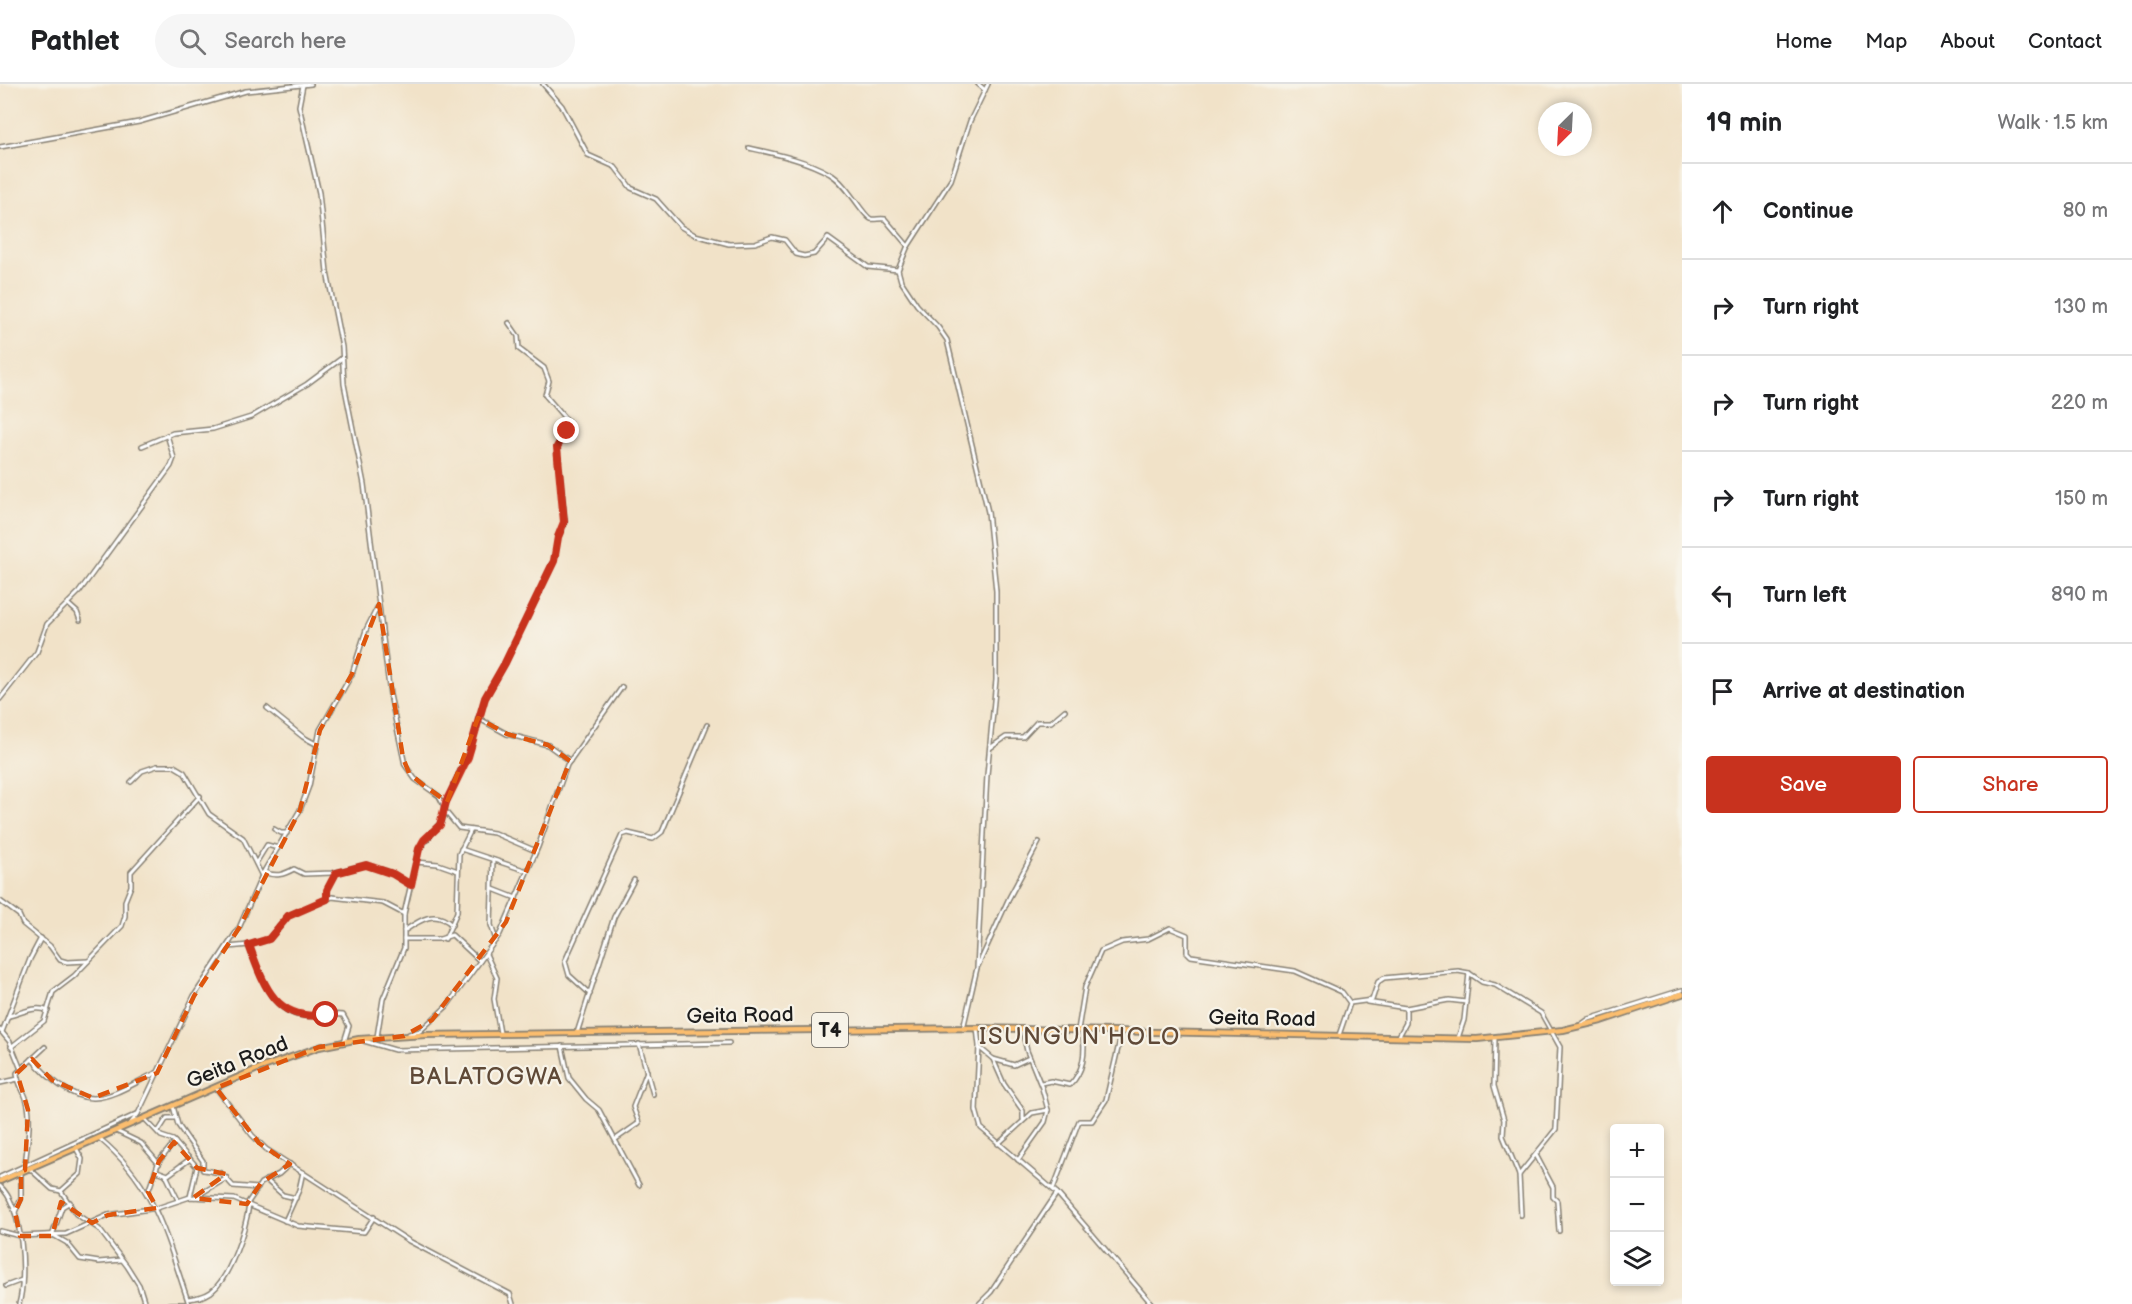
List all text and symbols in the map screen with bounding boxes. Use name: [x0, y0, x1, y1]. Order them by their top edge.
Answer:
search box: [155, 14, 575, 68]
text: Pathlet: [30, 25, 119, 58]
icon: search: [176, 25, 209, 58]
text: Search here: [224, 28, 346, 55]
text: Home: [1775, 29, 1832, 54]
text: Map: [1865, 29, 1907, 54]
text: About: [1940, 29, 1995, 54]
text: Contact: [2028, 29, 2102, 54]
north arrow: [1538, 102, 1592, 156]
text: 19 min: [1706, 108, 1782, 139]
text: Walk · 1.5 km: [1997, 111, 2108, 135]
icon: ahead: [1706, 195, 1739, 228]
text: Continue: [1763, 198, 1853, 225]
text: 80 m: [2063, 199, 2108, 223]
icon: right: [1706, 291, 1739, 324]
text: Turn right: [1763, 294, 1859, 321]
text: 130 m: [2054, 295, 2108, 319]
icon: right: [1706, 387, 1739, 420]
text: Turn right: [1763, 390, 1859, 417]
text: 220 m: [2051, 391, 2108, 415]
route end: [553, 417, 579, 443]
icon: right: [1706, 483, 1739, 516]
text: Turn right: [1763, 486, 1859, 513]
text: 150 m: [2055, 487, 2108, 511]
icon: left: [1706, 579, 1739, 612]
text: Turn left: [1763, 582, 1847, 609]
text: 890 m: [2051, 583, 2108, 607]
icon: arrive: [1706, 675, 1739, 708]
text: Arrive at destination: [1763, 678, 1965, 705]
button: Save: [1706, 756, 1901, 813]
button: Share: [1913, 756, 2108, 813]
route start: [312, 1001, 338, 1027]
street label: Geita Road: [686, 1002, 794, 1029]
street label: Geita Road: [1208, 1005, 1316, 1032]
road number: T4: [812, 1013, 848, 1047]
district label: ISUNGUN'HOLO: [979, 1022, 1181, 1051]
street label: Geita Road: [183, 1031, 292, 1094]
district label: BALATOGWA: [409, 1062, 563, 1091]
map controls: [1610, 1124, 1664, 1286]
button: +: [1610, 1124, 1664, 1178]
button: −: [1610, 1178, 1664, 1232]
button: layers: [1610, 1232, 1664, 1286]

